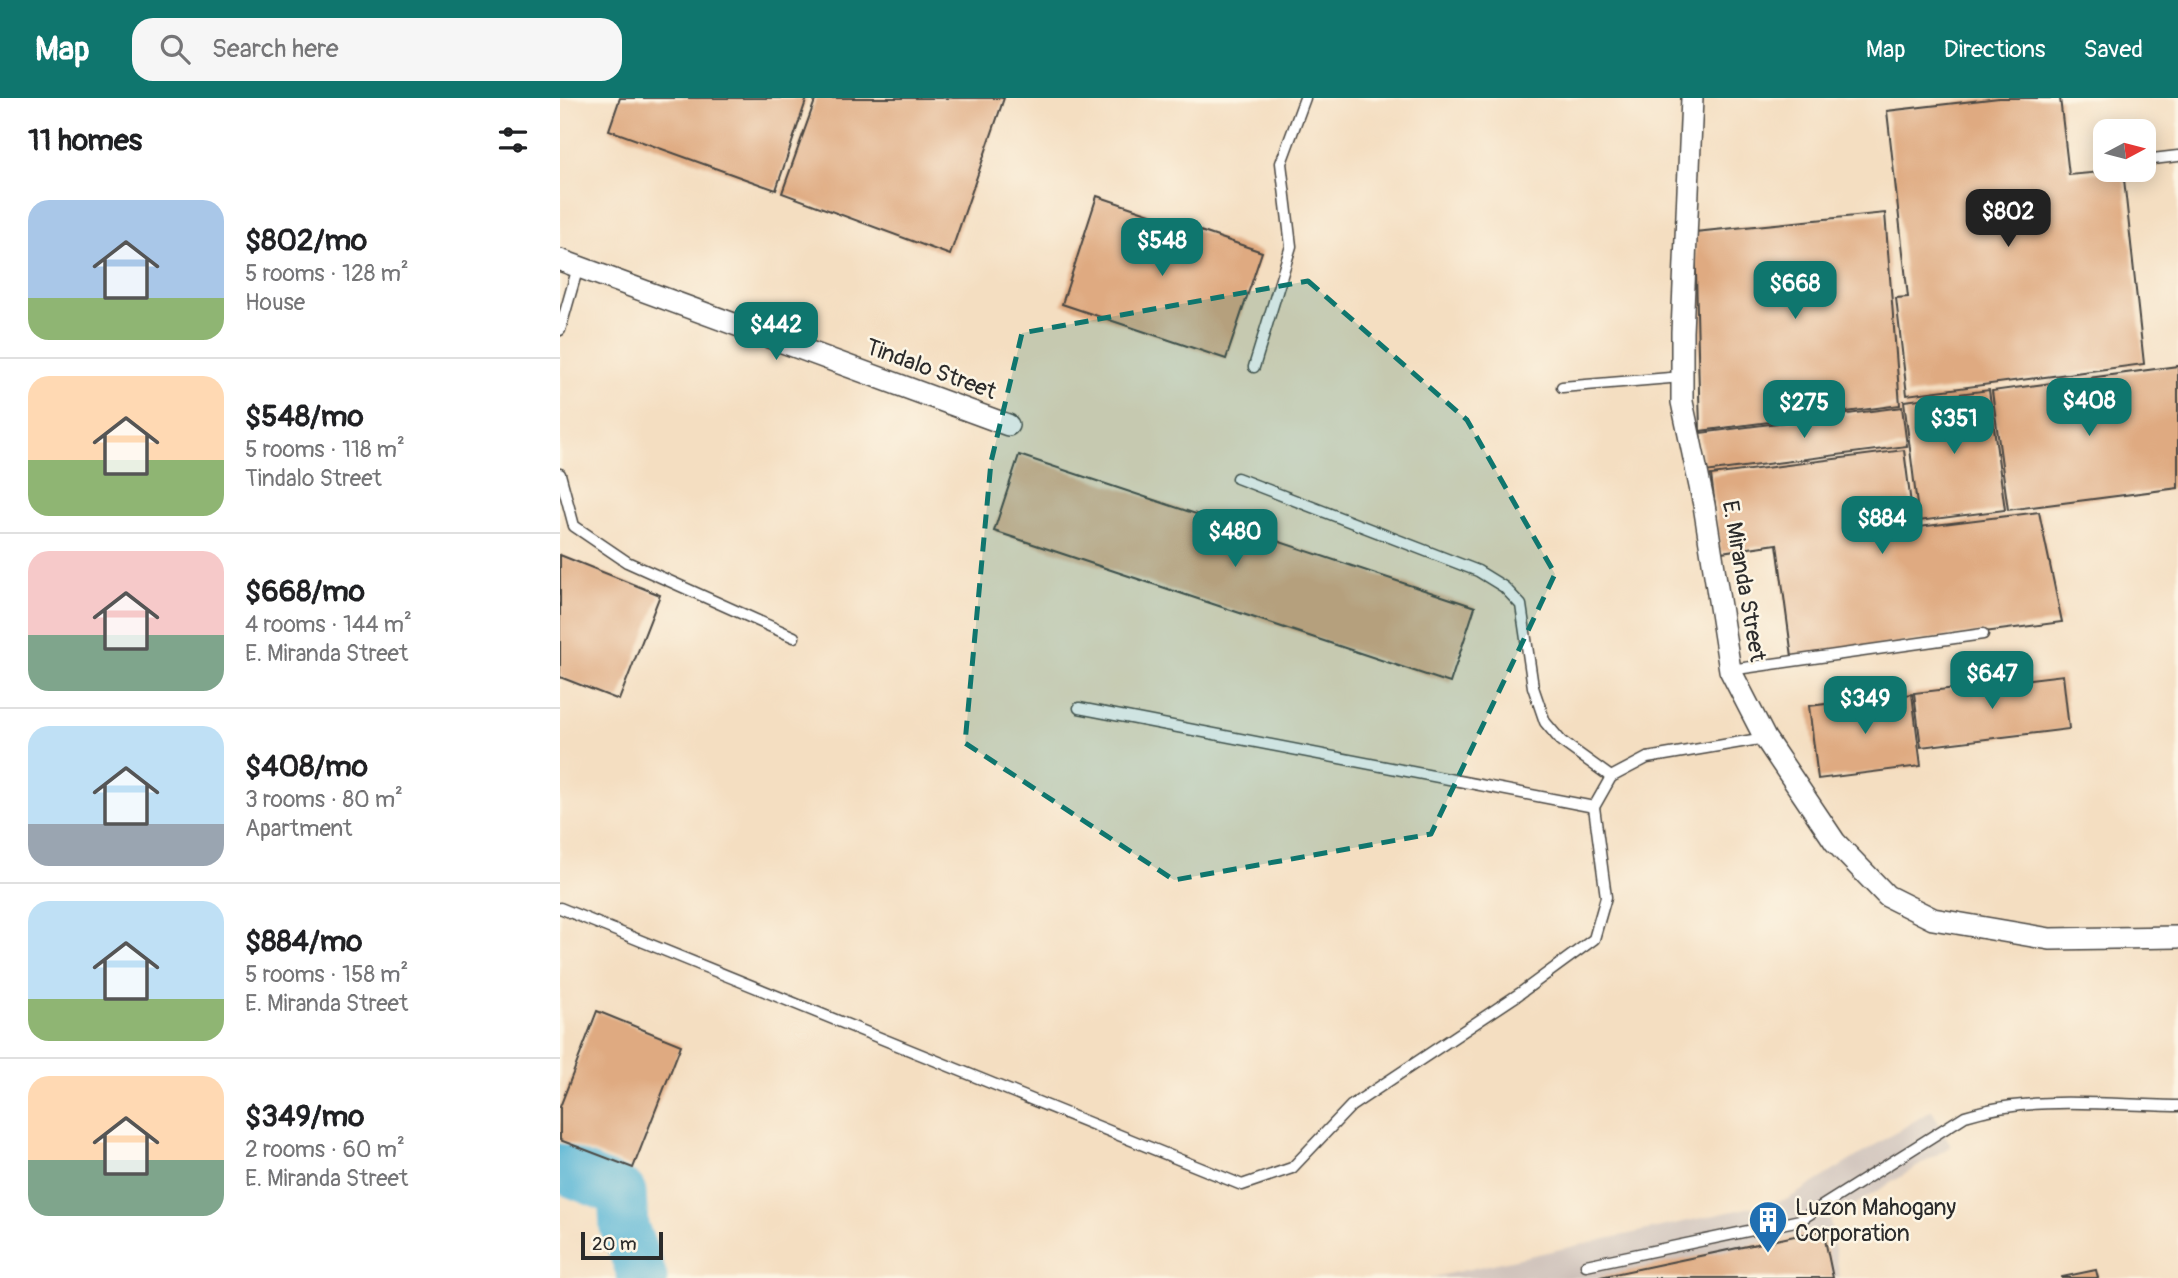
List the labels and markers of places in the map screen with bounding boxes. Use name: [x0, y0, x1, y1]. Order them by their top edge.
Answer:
pin: $802: [1967, 190, 2049, 249]
pin: $548: [1121, 218, 1203, 278]
pin: $668: [1754, 262, 1836, 321]
pin: $442: [735, 302, 817, 362]
pin: $408: [2048, 378, 2130, 438]
pin: $275: [1763, 380, 1845, 440]
pin: $351: [1913, 396, 1995, 456]
pin: $884: [1841, 496, 1923, 556]
pin: $480: [1194, 510, 1276, 569]
pin: $647: [1951, 652, 2033, 711]
pin: $349: [1824, 676, 1906, 736]
place label: Luzon Mahogany Corporation: [1795, 1193, 1956, 1248]
building icon: Luzon Mahogany Corporation: [1747, 1199, 1789, 1254]

